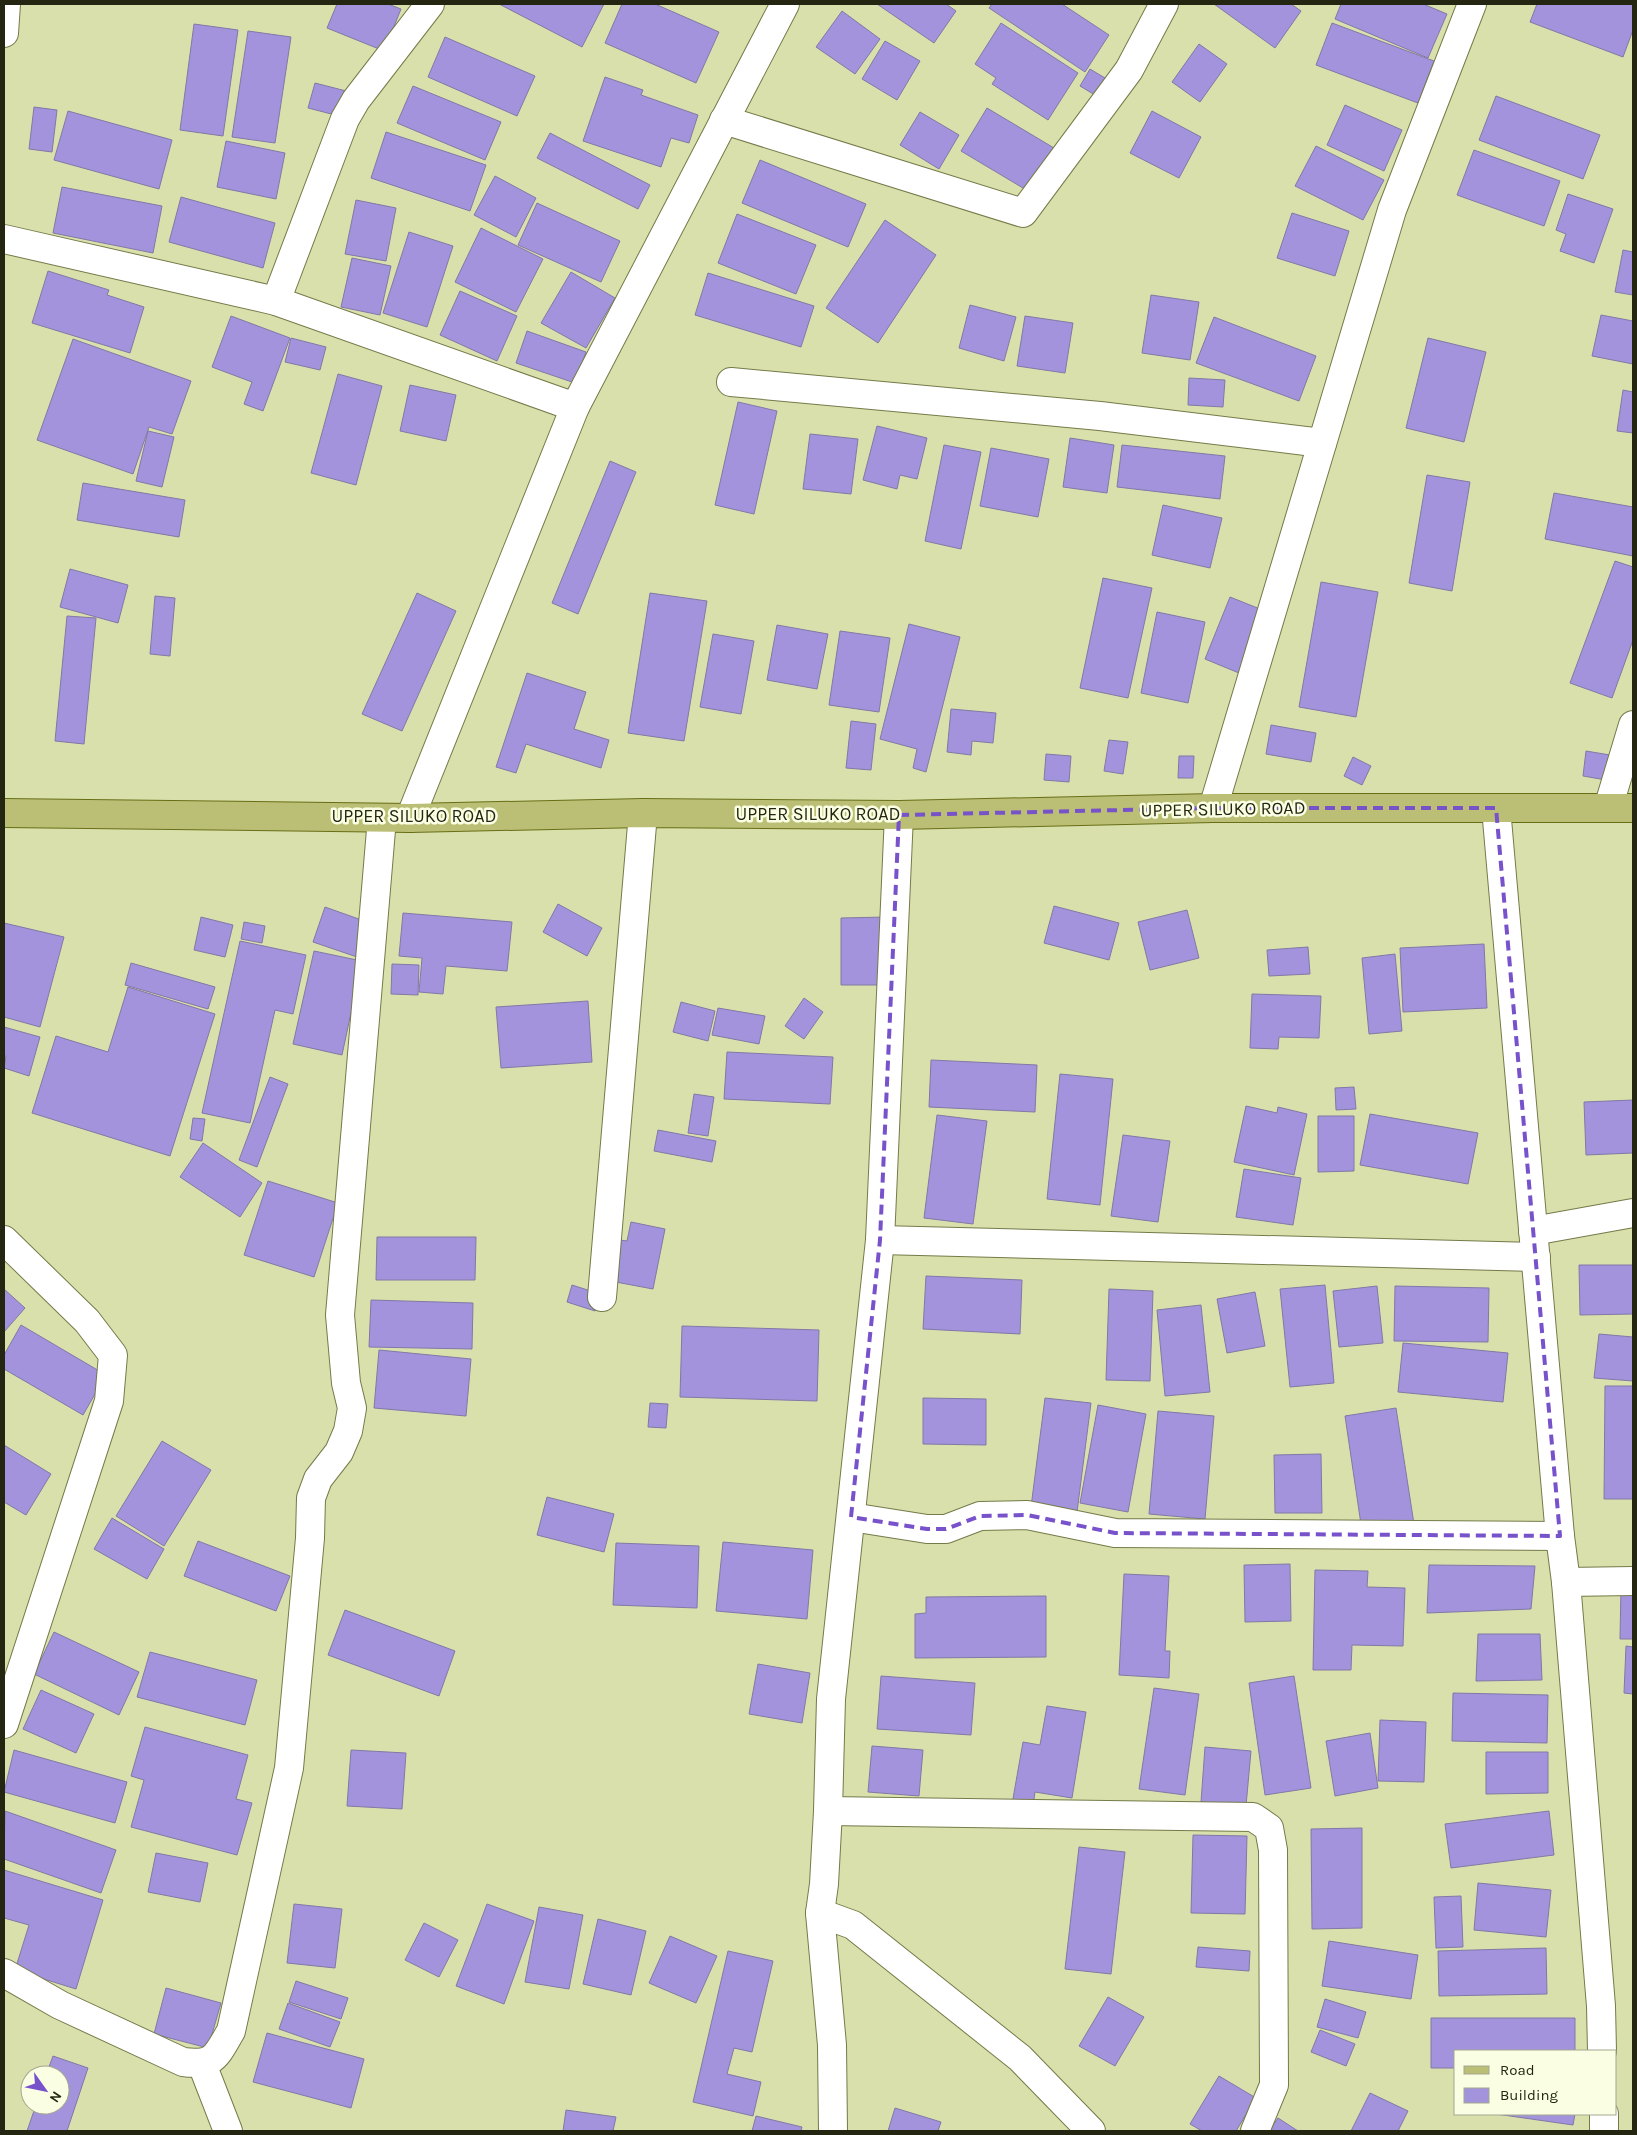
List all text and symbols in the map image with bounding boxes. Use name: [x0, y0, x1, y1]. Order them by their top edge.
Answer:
street label: UPPER SILUKO ROAD: [1140, 797, 1306, 821]
street label: UPPER SILUKO ROAD: [736, 803, 900, 825]
street label: UPPER SILUKO ROAD: [332, 805, 496, 827]
legend: [1454, 2050, 1617, 2115]
text: Road: [1500, 2061, 1535, 2079]
north arrow: [20, 2065, 70, 2115]
text: Building: [1500, 2086, 1558, 2104]
text: N: [46, 2088, 65, 2106]

